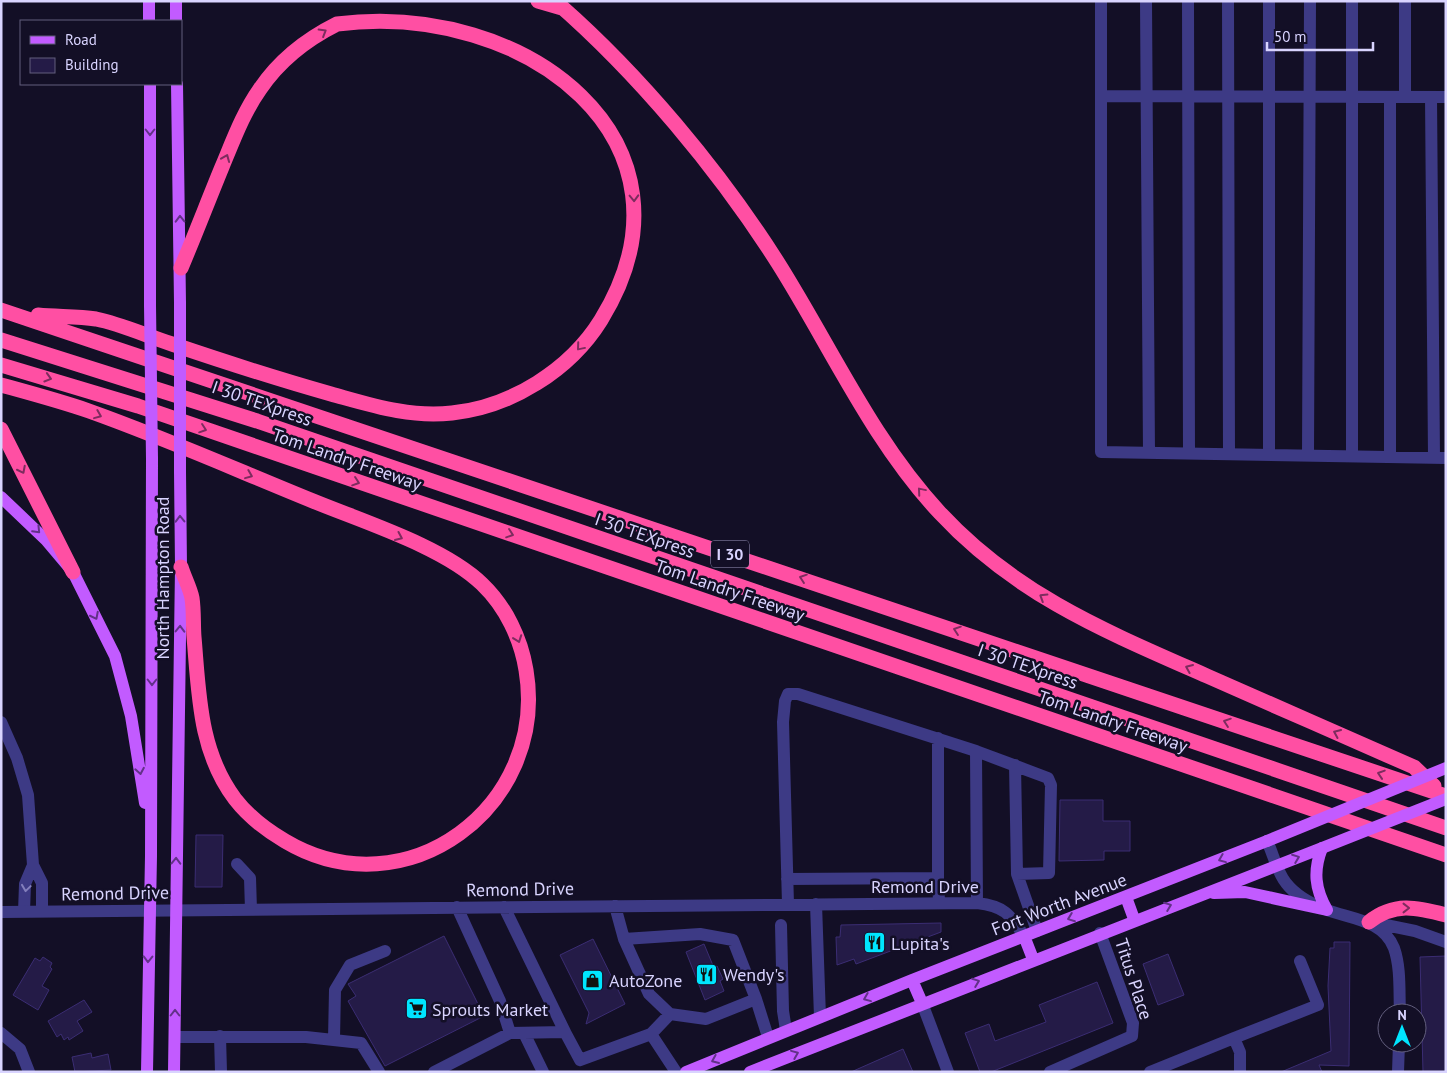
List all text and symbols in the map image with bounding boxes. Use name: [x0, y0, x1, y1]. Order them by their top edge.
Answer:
legend: [20, 20, 182, 85]
scale bar: [1267, 20, 1373, 52]
text: 50 m: [1274, 27, 1307, 46]
one-way arrow: [317, 29, 326, 39]
text: Road: [65, 30, 97, 49]
text: Building: [65, 55, 119, 74]
one-way arrow: [145, 129, 155, 137]
one-way arrow: [220, 154, 230, 163]
one-way arrow: [629, 194, 640, 202]
one-way arrow: [175, 215, 185, 223]
one-way arrow: [578, 341, 586, 350]
one-way arrow: [43, 373, 52, 383]
street label: I 30 TEXpress: [209, 375, 315, 431]
one-way arrow: [93, 408, 102, 419]
one-way arrow: [198, 423, 206, 433]
street label: Tom Landry Freeway: [269, 423, 425, 496]
one-way arrow: [16, 465, 26, 474]
one-way arrow: [244, 469, 253, 480]
one-way arrow: [351, 476, 360, 486]
one-way arrow: [918, 487, 927, 496]
street label: North Hampton Road: [151, 497, 174, 659]
street label: I 30 TEXpress: [592, 507, 698, 563]
one-way arrow: [175, 515, 185, 523]
one-way arrow: [31, 524, 40, 533]
one-way arrow: [505, 529, 514, 539]
one-way arrow: [394, 530, 403, 541]
road number: I 30: [711, 540, 749, 568]
street label: Tom Landry Freeway: [652, 554, 808, 627]
one-way arrow: [800, 574, 808, 584]
one-way arrow: [1039, 594, 1048, 603]
one-way arrow: [89, 610, 99, 619]
one-way arrow: [175, 625, 185, 632]
one-way arrow: [954, 626, 962, 636]
one-way arrow: [512, 635, 522, 643]
street label: I 30 TEXpress: [975, 638, 1081, 694]
one-way arrow: [1185, 663, 1194, 674]
one-way arrow: [147, 679, 157, 687]
street label: Tom Landry Freeway: [1035, 685, 1191, 758]
one-way arrow: [1223, 718, 1232, 728]
one-way arrow: [1333, 729, 1342, 740]
one-way arrow: [134, 767, 145, 775]
one-way arrow: [1377, 770, 1386, 780]
one-way arrow: [1218, 852, 1227, 863]
one-way arrow: [1291, 853, 1300, 864]
one-way arrow: [171, 857, 182, 865]
street label: Fort Worth Avenue: [988, 868, 1130, 940]
street label: Remond Drive: [871, 875, 979, 898]
street label: Remond Drive: [466, 877, 574, 901]
street label: Remond Drive: [61, 881, 169, 905]
one-way arrow: [21, 884, 32, 892]
one-way arrow: [1163, 902, 1172, 913]
one-way arrow: [1402, 903, 1410, 913]
one-way arrow: [1067, 912, 1075, 922]
restaurant icon: Lupita's: [863, 931, 887, 955]
place label: Lupita's: [891, 932, 949, 955]
street label: Titus Place: [1110, 935, 1158, 1023]
one-way arrow: [143, 956, 153, 963]
restaurant icon: Wendy's: [695, 962, 719, 986]
place label: Wendy's: [723, 963, 785, 986]
shop icon: AutoZone: [581, 968, 605, 992]
place label: AutoZone: [609, 969, 682, 992]
one-way arrow: [971, 978, 979, 988]
one-way arrow: [863, 992, 872, 1002]
supermarket icon: Sprouts Market: [404, 997, 428, 1021]
place label: Sprouts Market: [432, 998, 548, 1021]
north arrow: [1377, 1003, 1427, 1053]
text: N: [1397, 1006, 1407, 1024]
one-way arrow: [170, 1008, 180, 1016]
one-way arrow: [791, 1049, 799, 1059]
one-way arrow: [711, 1053, 720, 1064]

